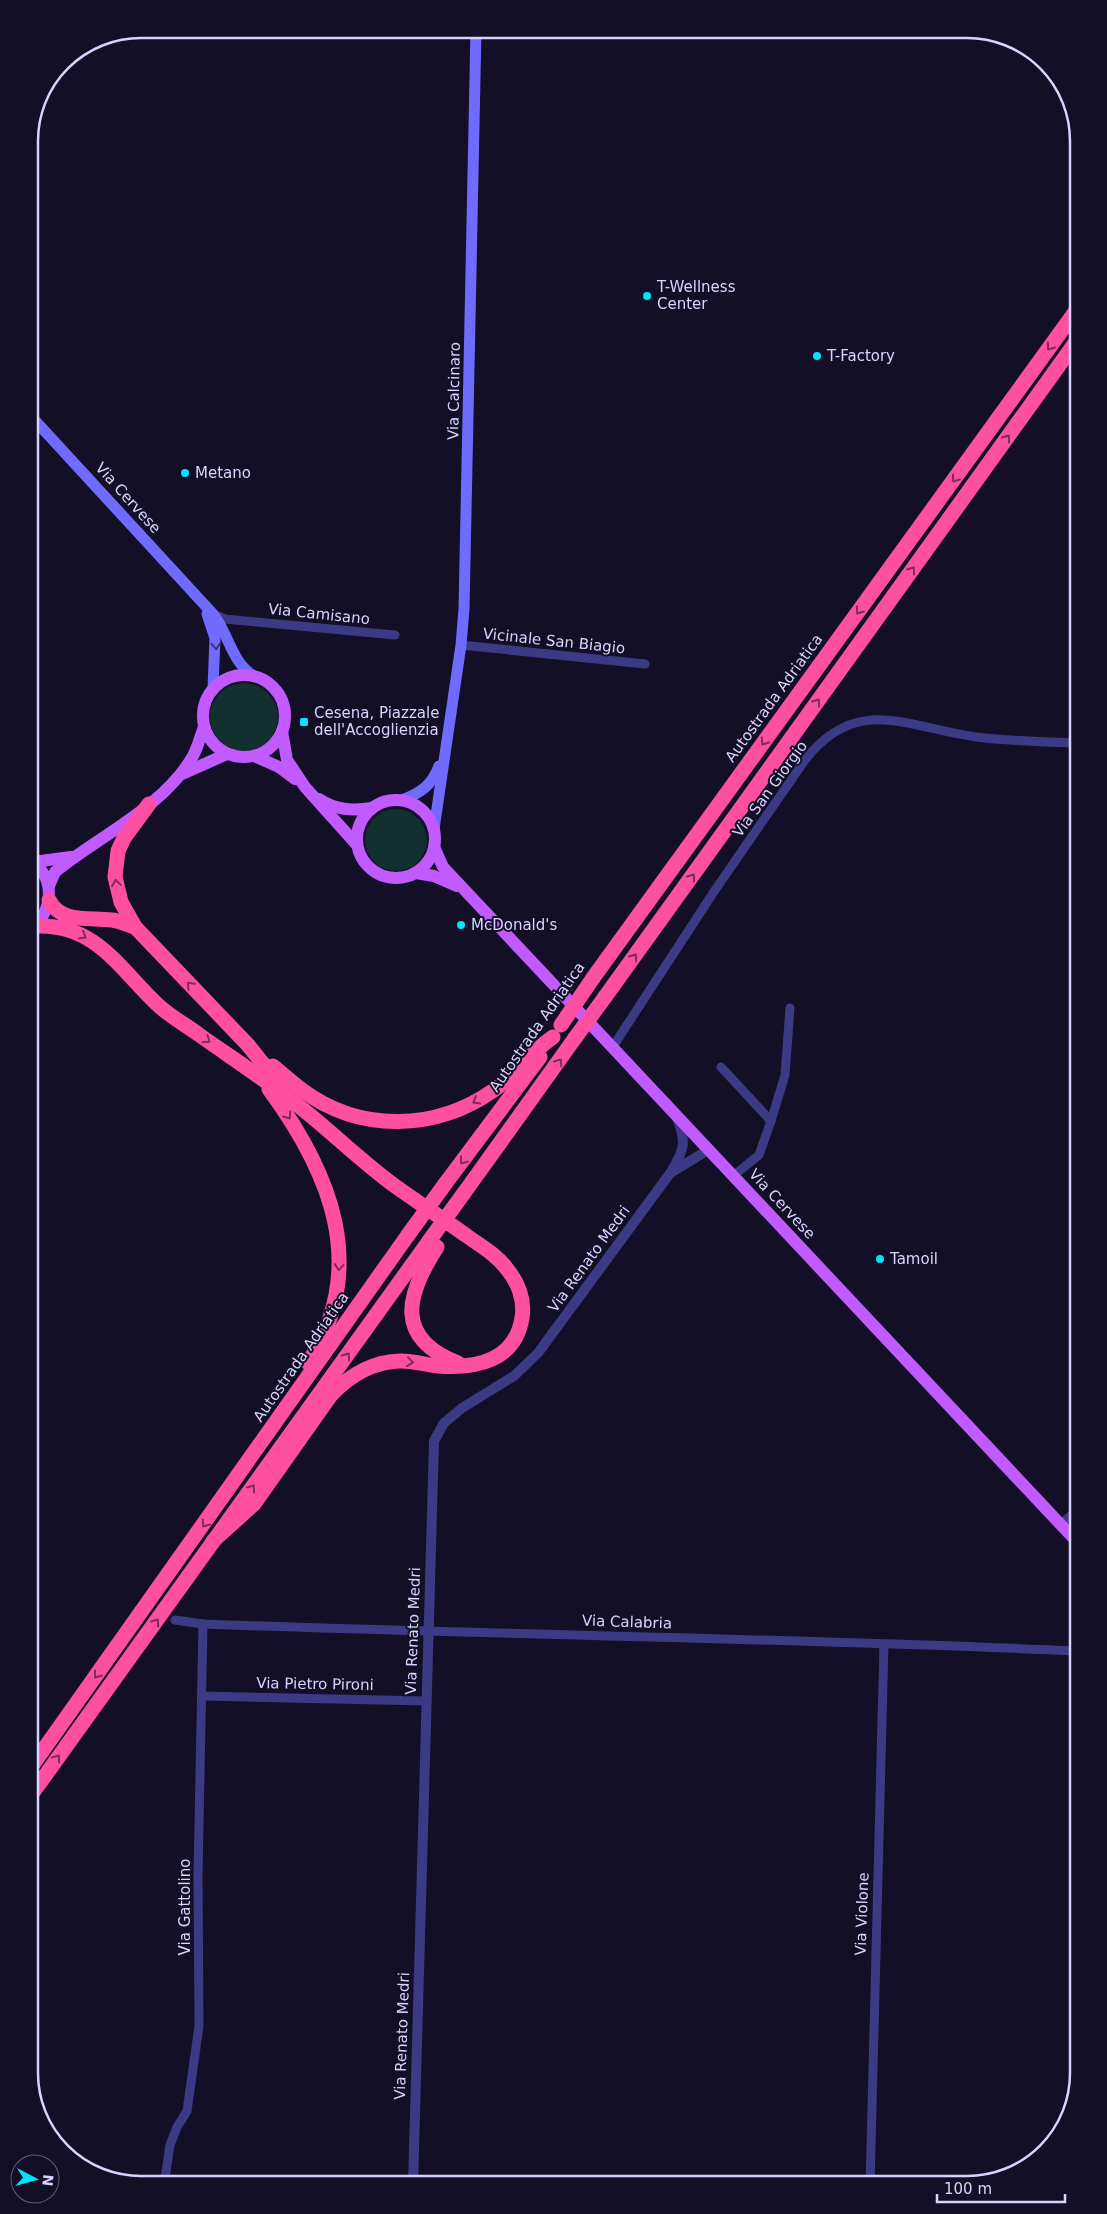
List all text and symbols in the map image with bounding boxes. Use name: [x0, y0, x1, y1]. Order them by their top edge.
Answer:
place label: T-Wellness Center: [656, 278, 736, 313]
marker: T-Wellness Center: [641, 290, 653, 302]
one-way arrow: [1047, 341, 1056, 351]
street label: Via Calcinaro: [444, 342, 464, 440]
place label: T-Factory: [826, 347, 895, 365]
marker: T-Factory: [811, 350, 823, 362]
one-way arrow: [1001, 435, 1010, 444]
street label: Via Cervese: [92, 459, 164, 537]
place label: Metano: [195, 464, 251, 482]
marker: Metano: [179, 467, 191, 479]
one-way arrow: [952, 473, 961, 483]
one-way arrow: [906, 566, 915, 576]
street label: Via Camisano: [267, 600, 371, 628]
one-way arrow: [857, 605, 865, 614]
street label: Vicinale San Biagio: [482, 625, 626, 657]
street label: Autostrada Adriatica: [721, 630, 827, 766]
one-way arrow: [210, 642, 221, 650]
one-way arrow: [811, 698, 820, 708]
place label: Cesena, Piazzale dell'Accoglienzia: [314, 704, 439, 739]
marker: Cesena, Piazzale dell'Accoglienzia: [298, 716, 310, 728]
one-way arrow: [761, 736, 769, 745]
street label: Via San Giorgio: [729, 737, 811, 841]
one-way arrow: [686, 873, 695, 883]
one-way arrow: [111, 879, 122, 887]
place label: McDonald's: [471, 916, 557, 934]
marker: McDonald's: [455, 919, 467, 931]
one-way arrow: [78, 929, 87, 939]
one-way arrow: [627, 954, 637, 963]
street label: Autostrada Adriatica: [485, 959, 589, 1095]
one-way arrow: [187, 982, 196, 991]
one-way arrow: [201, 1034, 211, 1043]
one-way arrow: [553, 1058, 562, 1068]
one-way arrow: [472, 1094, 481, 1104]
one-way arrow: [282, 1110, 291, 1120]
one-way arrow: [460, 1155, 468, 1164]
street label: Via Cervese: [745, 1165, 819, 1243]
street label: Via Renato Medri: [544, 1202, 634, 1316]
place label: Tamoil: [889, 1250, 938, 1268]
marker: Tamoil: [874, 1253, 886, 1265]
one-way arrow: [334, 1263, 345, 1271]
street label: Autostrada Adriatica: [249, 1289, 353, 1425]
one-way arrow: [341, 1352, 350, 1362]
one-way arrow: [407, 1356, 415, 1367]
one-way arrow: [246, 1485, 254, 1494]
one-way arrow: [202, 1518, 210, 1527]
street label: Via Renato Medri: [402, 1567, 424, 1695]
street label: Via Calabria: [582, 1611, 672, 1633]
one-way arrow: [150, 1618, 159, 1628]
one-way arrow: [94, 1670, 103, 1679]
street label: Via Pietro Pironi: [256, 1674, 374, 1694]
one-way arrow: [51, 1755, 60, 1764]
street label: Via Gattolino: [176, 1859, 194, 1955]
street label: Via Violone: [852, 1872, 872, 1956]
street label: Via Renato Medri: [391, 1972, 413, 2100]
north arrow: [10, 2154, 60, 2204]
scale bar: [937, 2172, 1064, 2204]
text: N: [39, 2174, 56, 2187]
text: 100 m: [944, 2180, 992, 2198]

